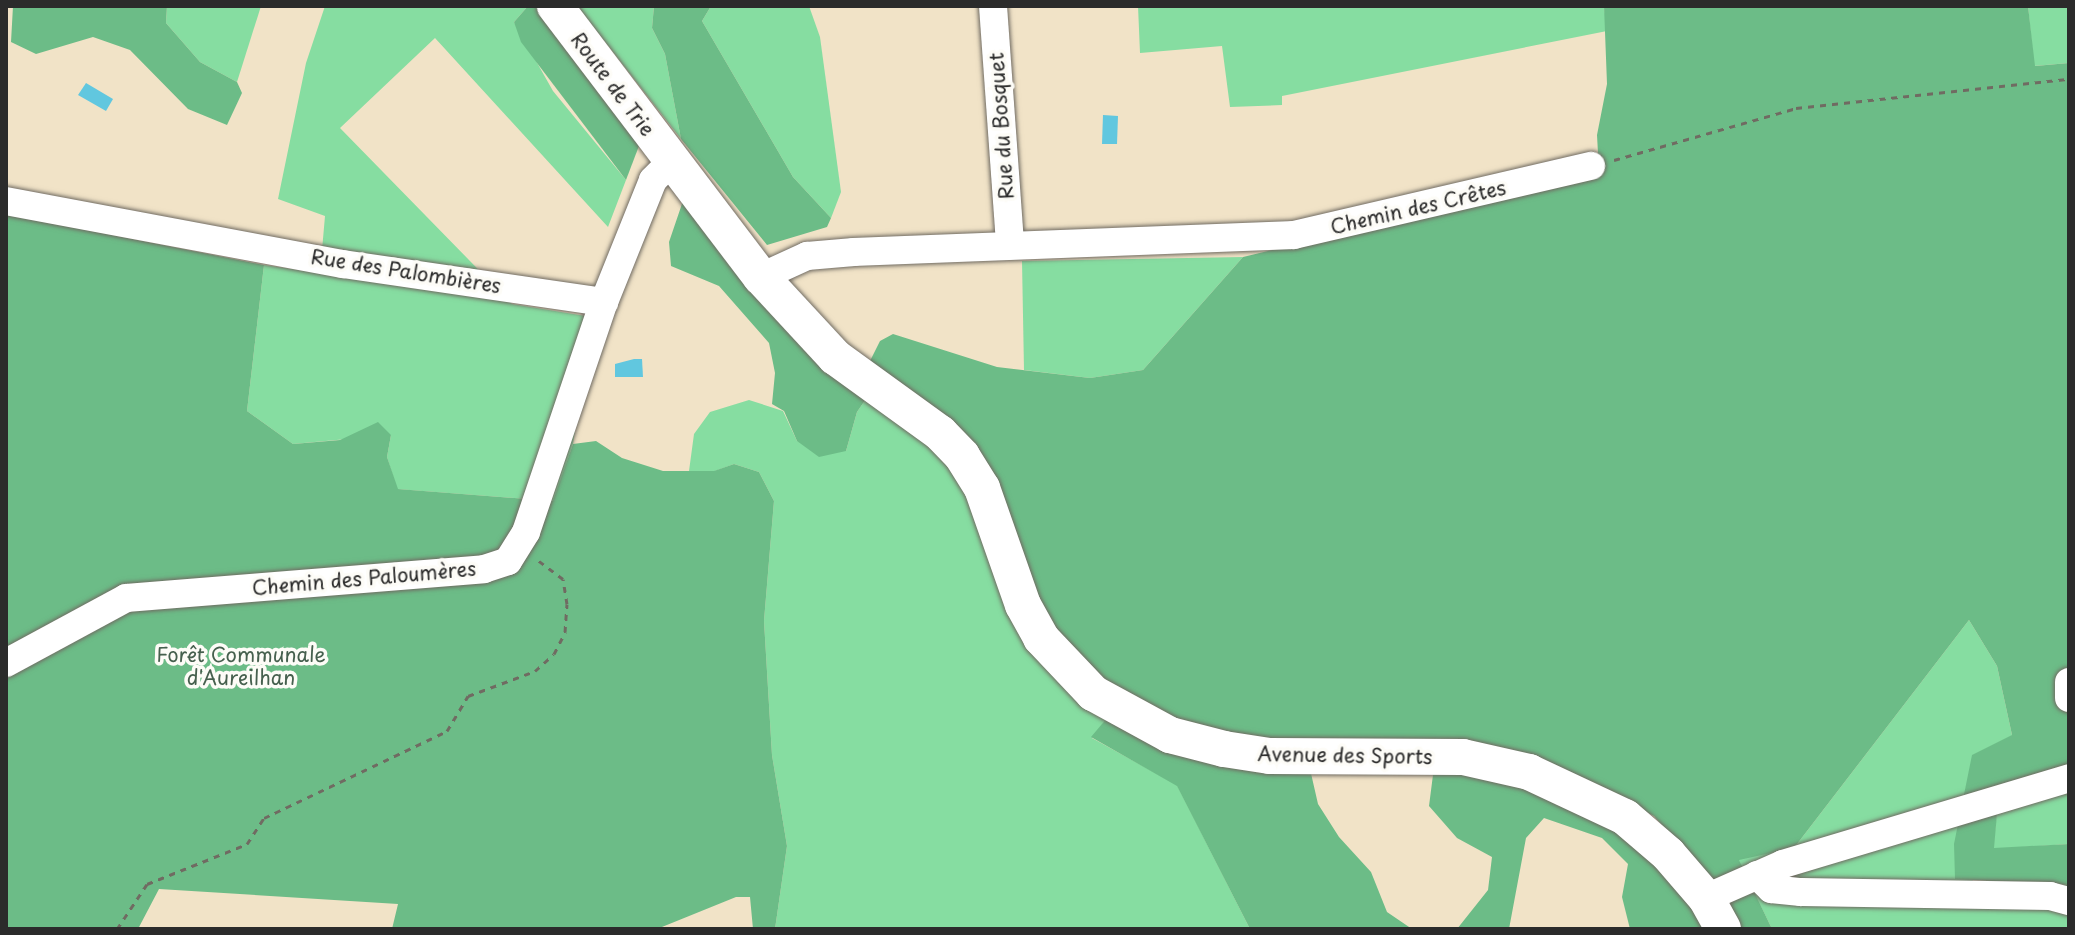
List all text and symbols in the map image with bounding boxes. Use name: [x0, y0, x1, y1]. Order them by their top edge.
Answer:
street label: Route de Trie: [565, 26, 661, 142]
street label: Rue du Bosquet: [984, 50, 1018, 202]
street label: Chemin des Crêtes: [1328, 175, 1508, 239]
street label: Rue des Palombières: [307, 244, 505, 298]
street label: Chemin des Paloumères: [250, 556, 478, 600]
park label: Forêt Communale d'Aureilhan: [155, 642, 327, 689]
street label: Avenue des Sports: [1258, 741, 1432, 769]

